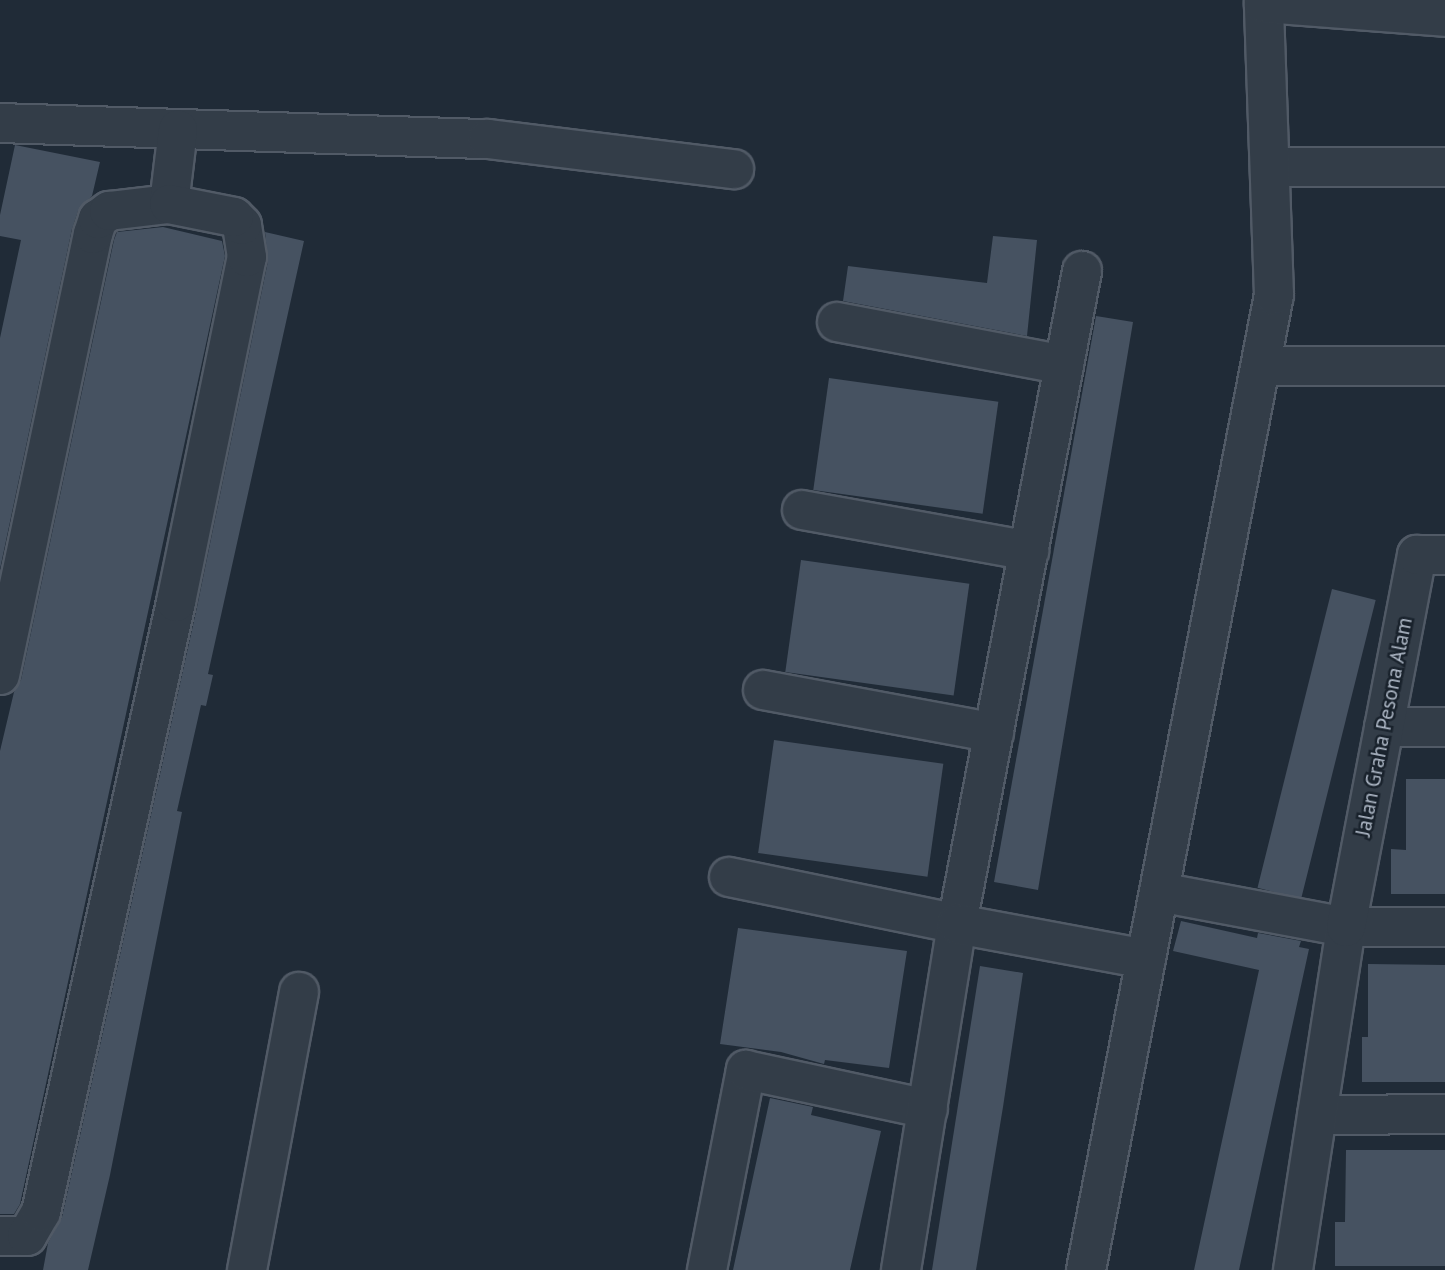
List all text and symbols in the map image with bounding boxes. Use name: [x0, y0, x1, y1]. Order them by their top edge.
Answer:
street label: Jalan Graha Pesona Alam: [1350, 615, 1418, 839]

